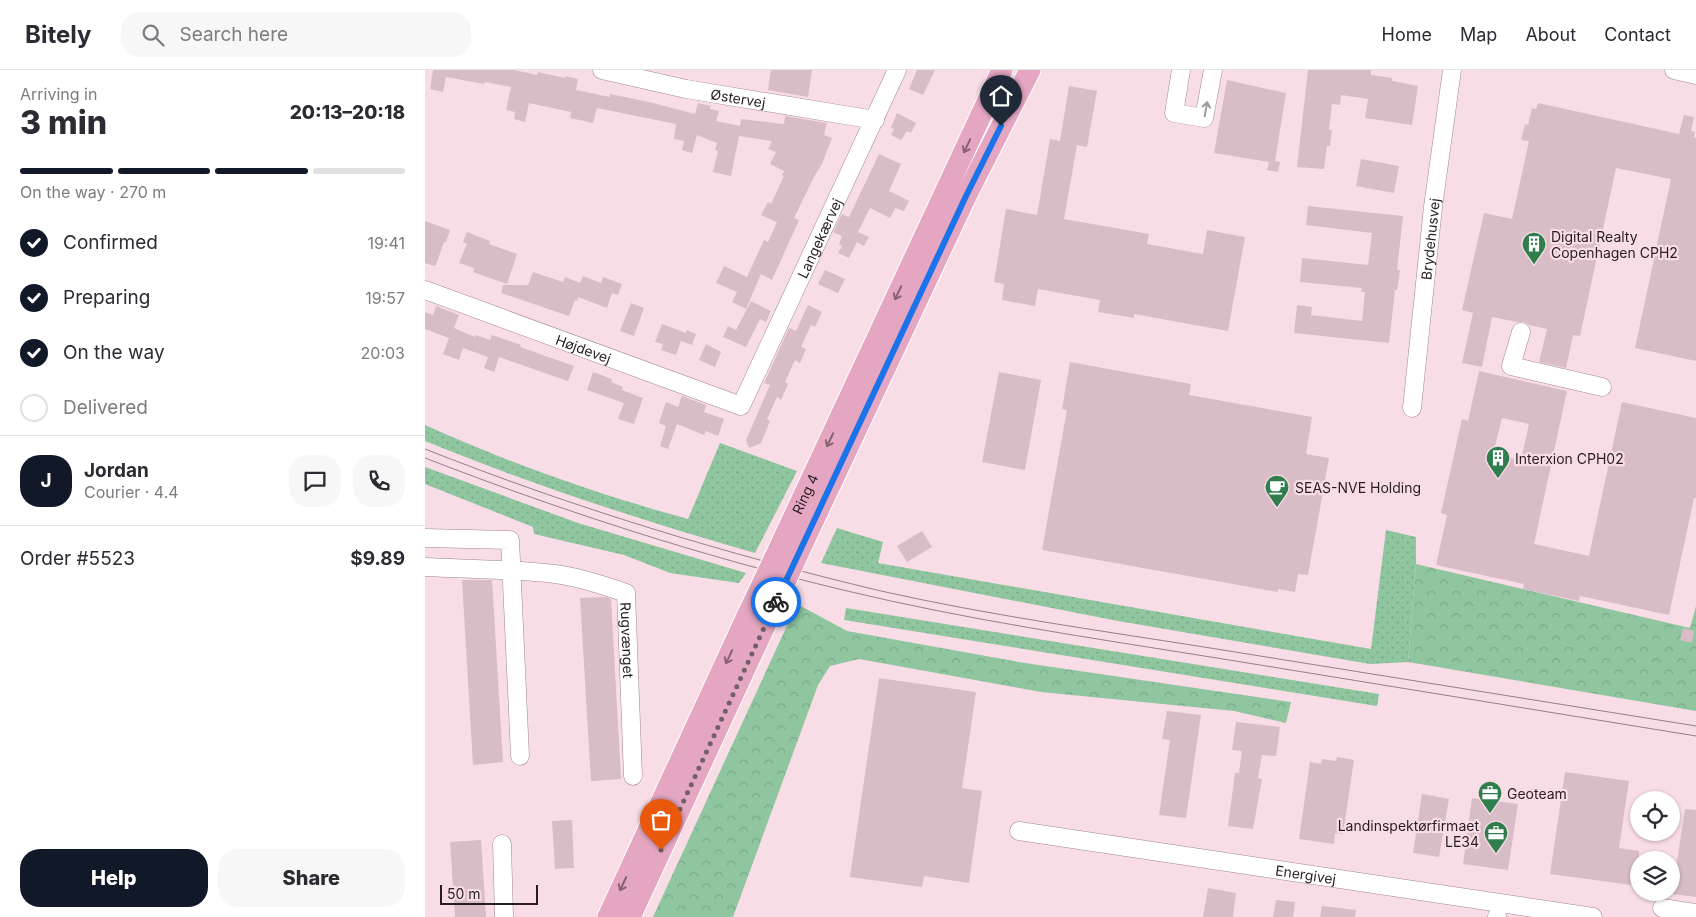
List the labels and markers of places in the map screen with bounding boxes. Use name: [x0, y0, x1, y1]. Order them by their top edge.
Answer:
pin: [980, 75, 1022, 126]
place label: Digital Realty Copenhagen CPH2: [1551, 228, 1678, 261]
building icon: Digital Realty Copenhagen CPH2: [1521, 231, 1547, 265]
building icon: Interxion CPH02: [1485, 445, 1511, 479]
place label: Interxion CPH02: [1515, 450, 1624, 467]
cafe icon: SEAS-NVE Holding: [1264, 474, 1290, 508]
place label: SEAS-NVE Holding: [1295, 479, 1421, 496]
office icon: Geoteam: [1477, 780, 1503, 814]
place label: Geoteam: [1507, 785, 1567, 802]
pin: [640, 799, 682, 850]
place label: Landinspektørfirmaet LE34: [1338, 817, 1479, 850]
office icon: Landinspektørfirmaet LE34: [1483, 820, 1509, 854]

